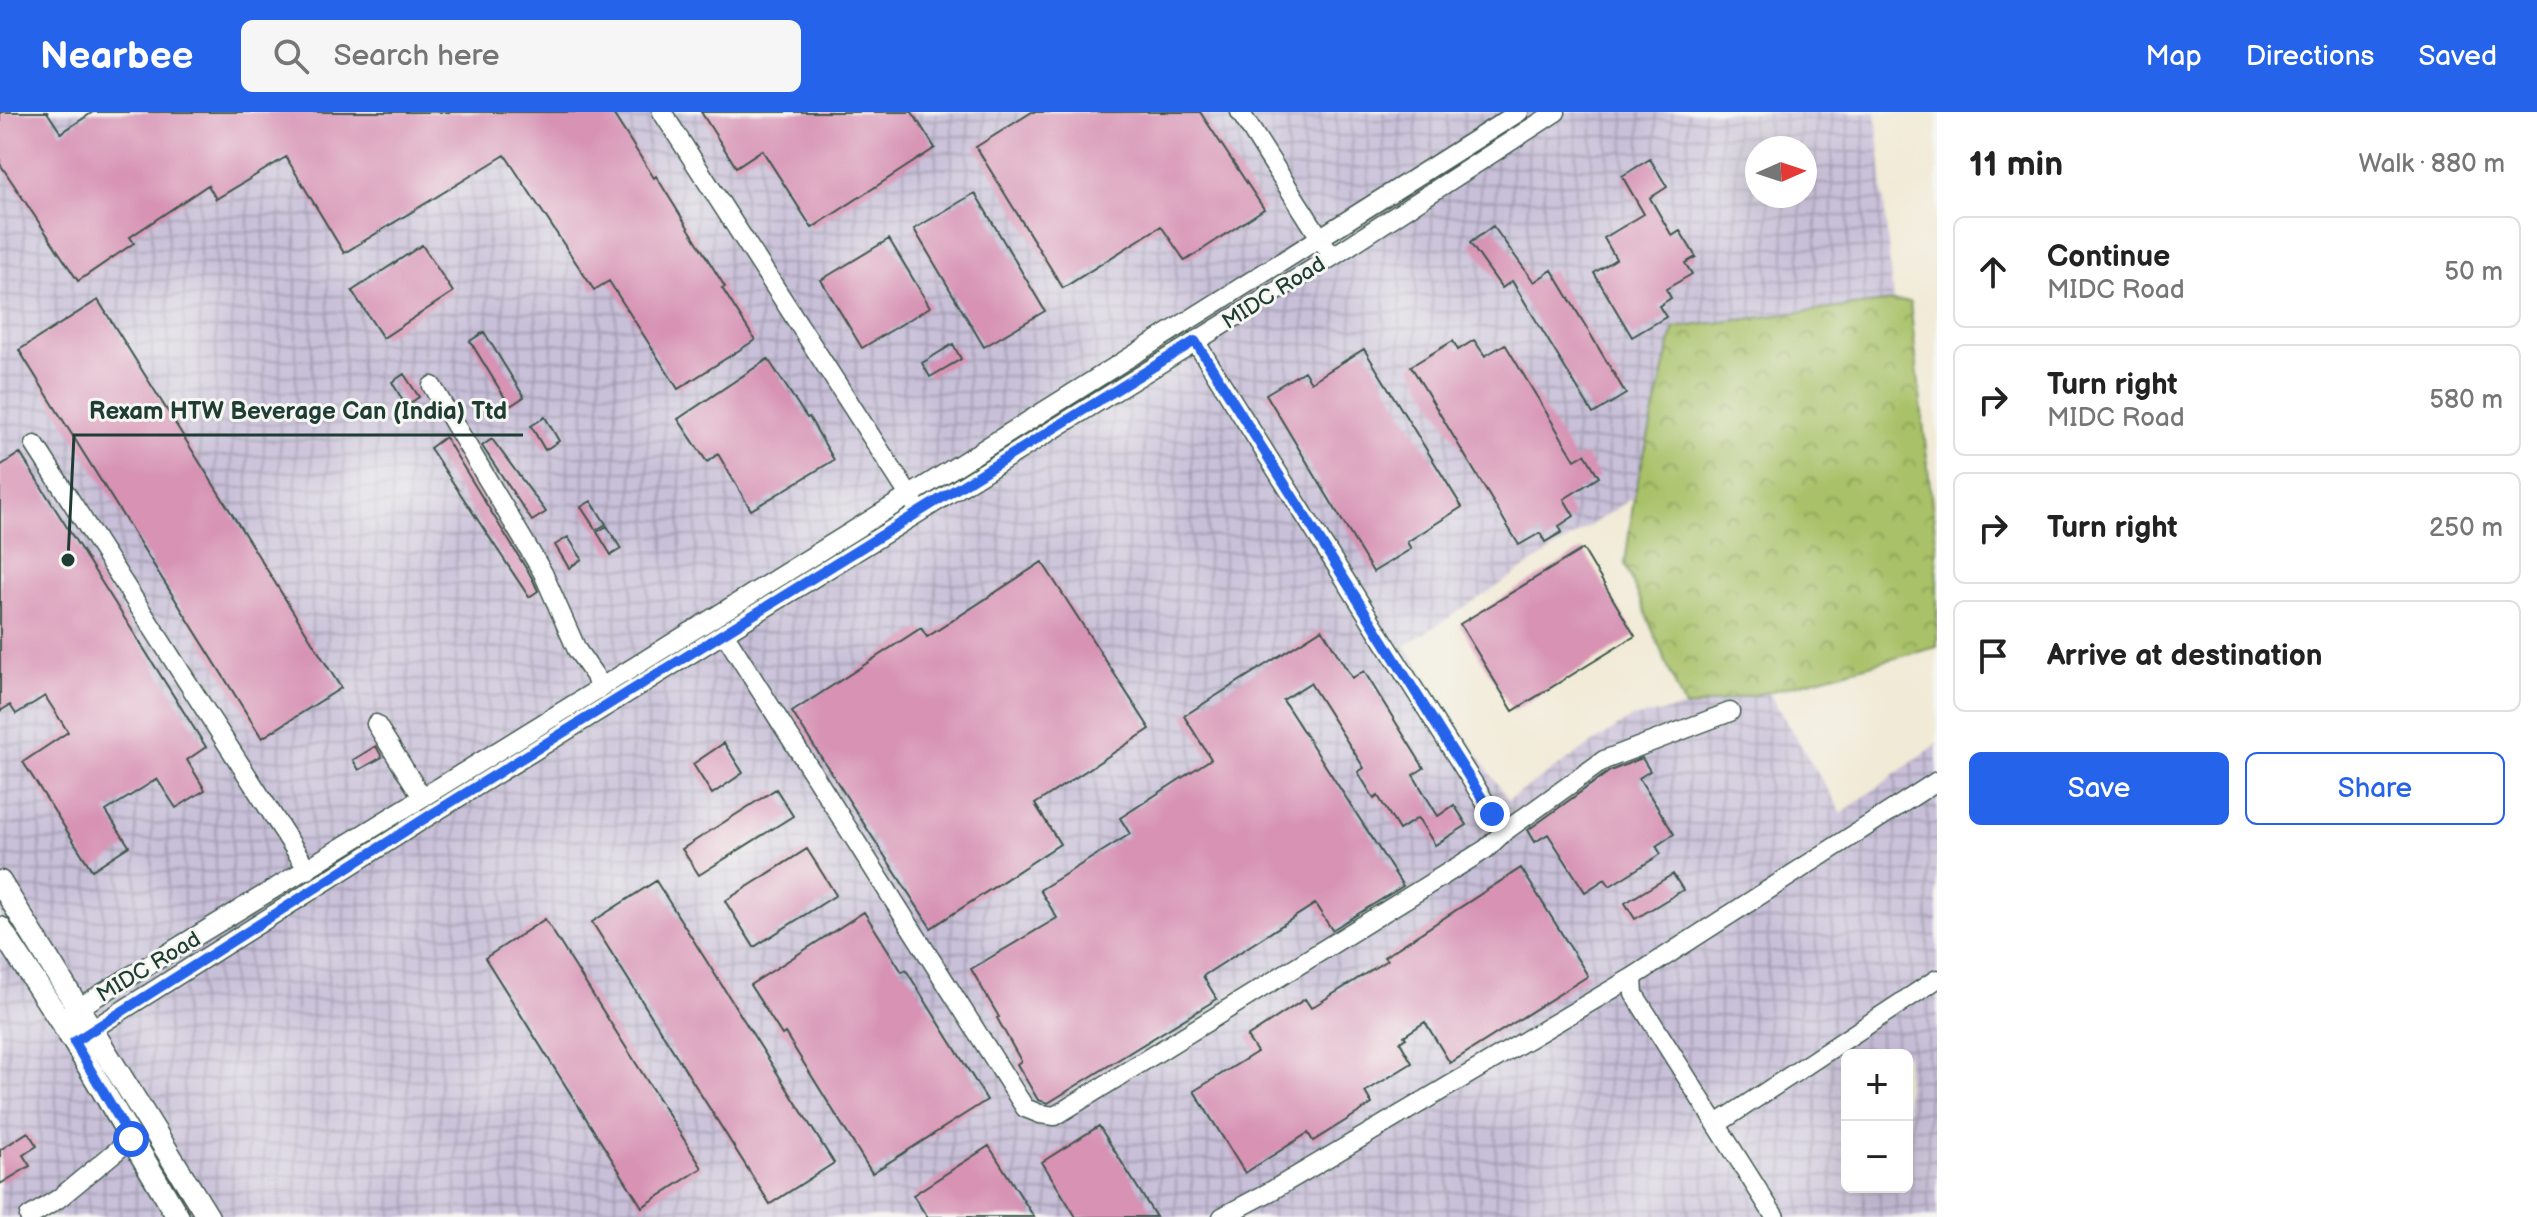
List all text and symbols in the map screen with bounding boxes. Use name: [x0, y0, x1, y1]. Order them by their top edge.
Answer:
search box: [241, 20, 801, 92]
text: Nearbee: [40, 34, 193, 79]
icon: search: [269, 34, 313, 78]
text: Search here: [333, 38, 500, 74]
text: Map: [2145, 40, 2202, 73]
text: Directions: [2246, 40, 2374, 73]
text: Saved: [2418, 40, 2497, 73]
north arrow: [1745, 136, 1817, 208]
text: 11 min: [1969, 144, 2063, 185]
text: Walk · 880 m: [2358, 149, 2505, 180]
text: Continue: [2047, 239, 2170, 275]
icon: ahead: [1971, 250, 2015, 294]
street label: MIDC Road: [1217, 251, 1330, 336]
text: 50 m: [2444, 257, 2503, 288]
text: MIDC Road: [2047, 275, 2185, 306]
text: Turn right: [2047, 367, 2178, 403]
icon: right: [1971, 378, 2015, 422]
text: 580 m: [2429, 385, 2503, 416]
callout: Rexam HTW Beverage Can (India) Ttd: [74, 387, 523, 435]
text: Rexam HTW Beverage Can (India) Ttd: [89, 397, 507, 426]
text: MIDC Road: [2047, 403, 2185, 434]
icon: right: [1971, 506, 2015, 550]
text: Turn right: [2047, 510, 2178, 546]
text: 250 m: [2429, 513, 2503, 544]
icon: arrive: [1971, 634, 2015, 678]
text: Arrive at destination: [2047, 638, 2323, 674]
button: Save: [1969, 752, 2229, 825]
button: Share: [2245, 752, 2505, 825]
route end: [1474, 796, 1510, 832]
street label: MIDC Road: [92, 926, 206, 1009]
map controls: [1841, 1049, 1913, 1193]
button: +: [1841, 1049, 1913, 1121]
route start: [113, 1121, 149, 1157]
button: −: [1841, 1121, 1913, 1193]

